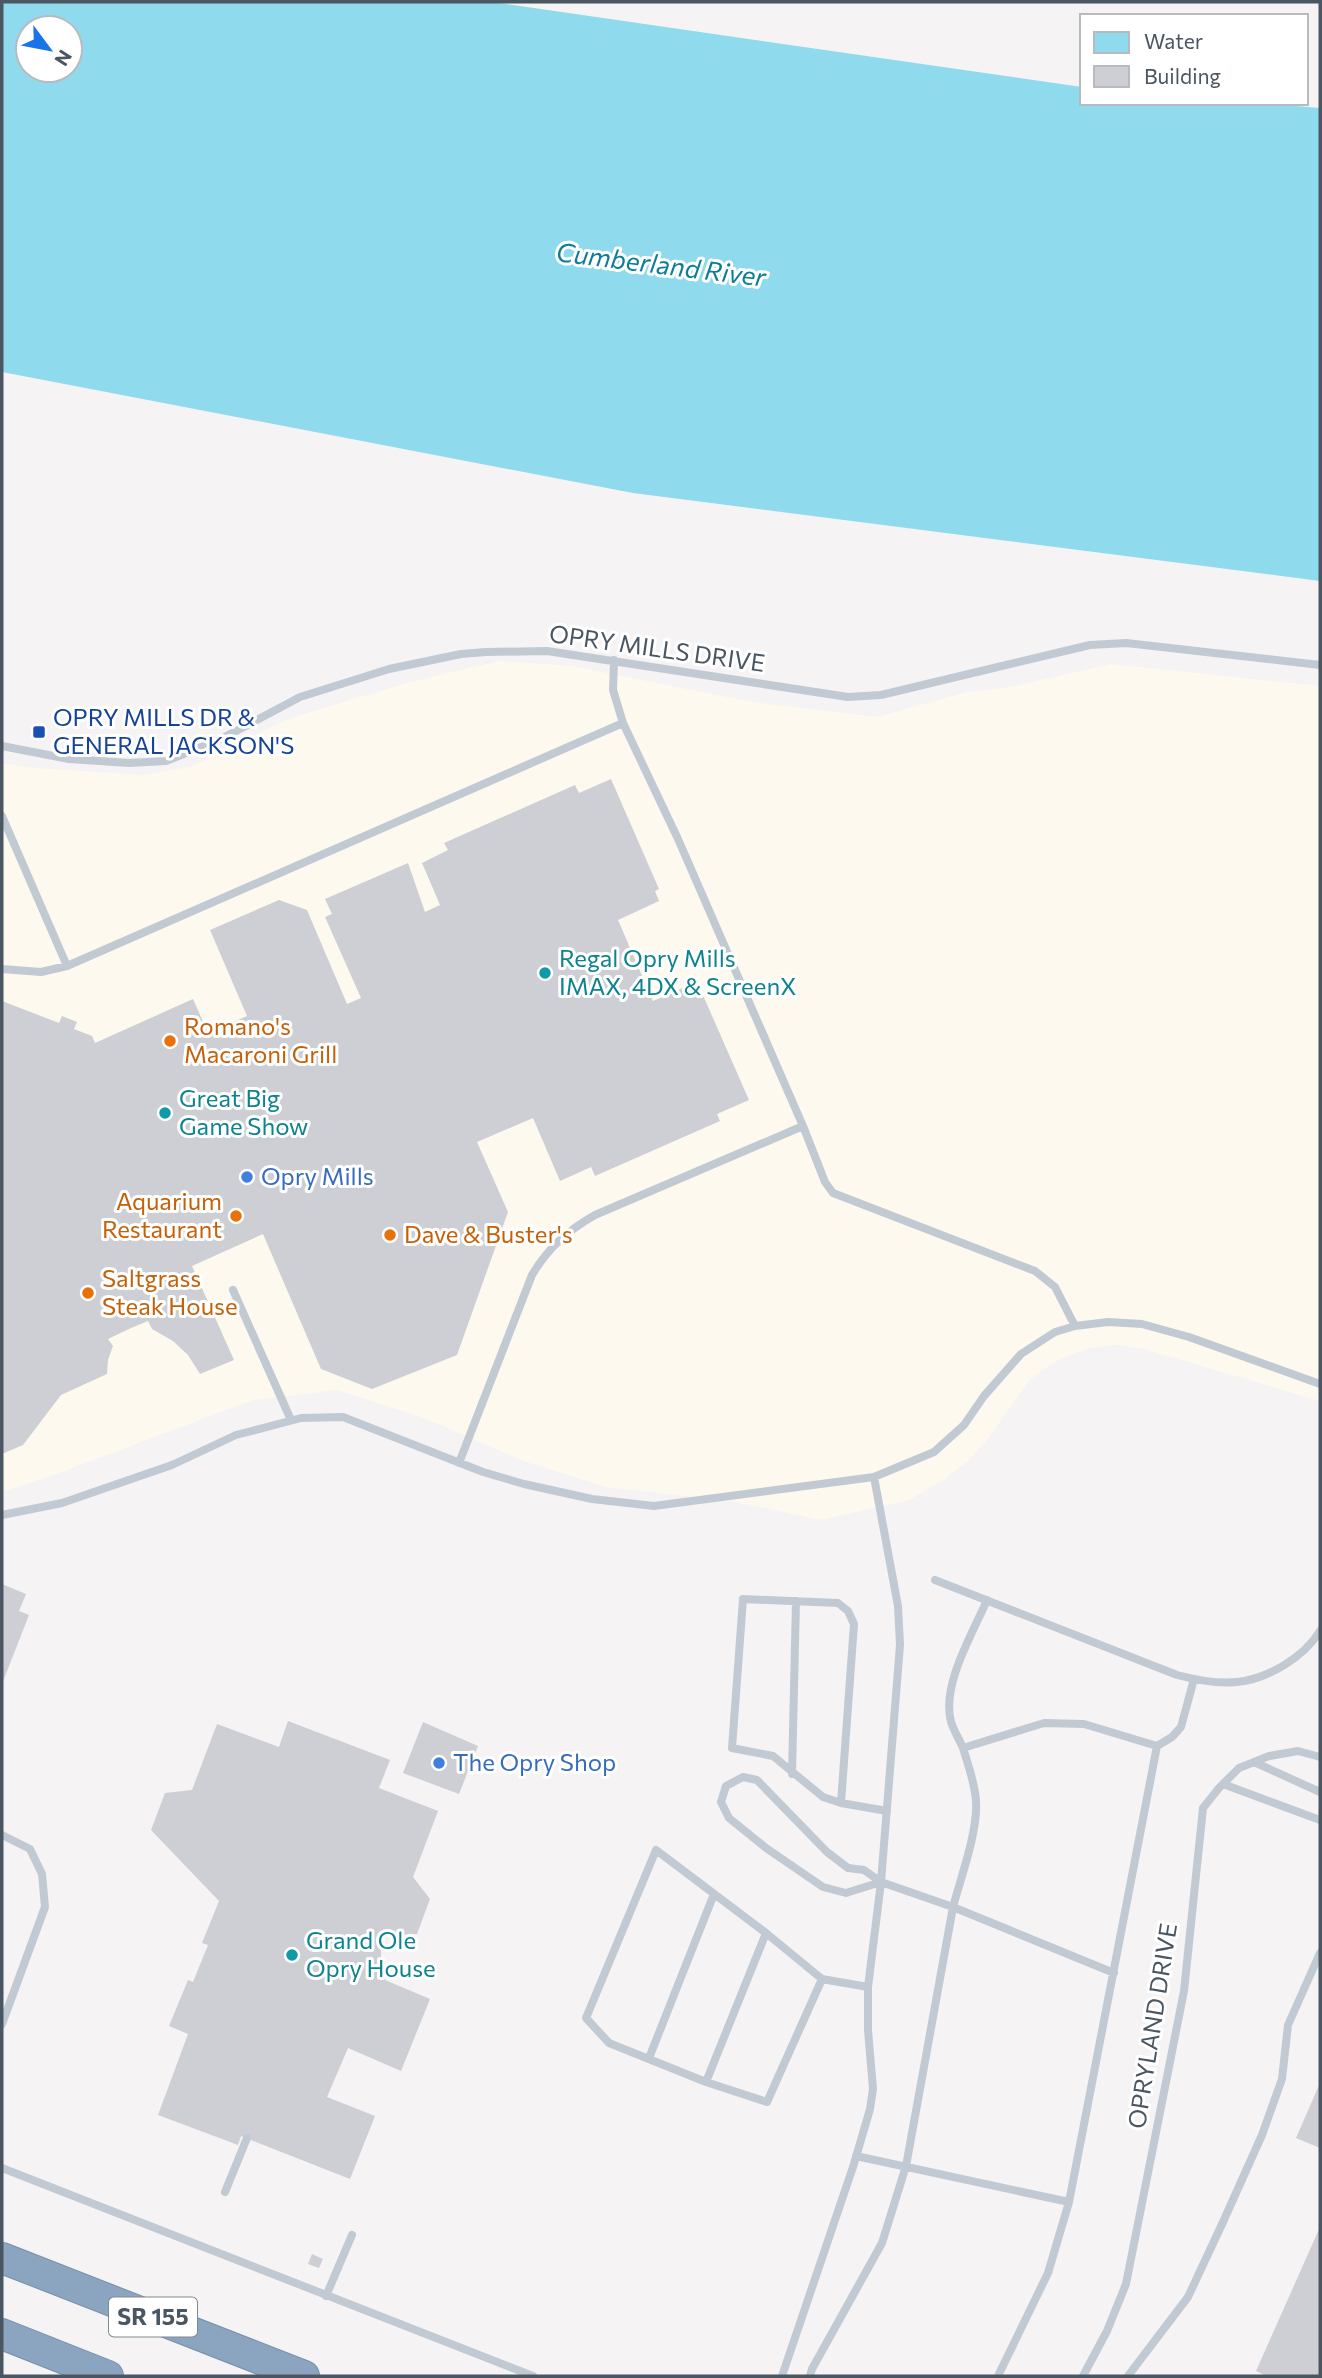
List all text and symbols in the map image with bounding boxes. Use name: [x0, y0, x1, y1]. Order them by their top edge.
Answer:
north arrow: [14, 14, 84, 84]
legend: [1080, 14, 1308, 105]
text: Water: [1144, 28, 1203, 53]
text: N: [50, 46, 77, 70]
text: Building: [1144, 63, 1221, 88]
water label: Cumberland River: [555, 235, 769, 292]
street label: OPRY MILLS DRIVE: [548, 618, 767, 677]
place label: OPRY MILLS DR & GENERAL JACKSON'S: [53, 702, 294, 759]
marker: OPRY MILLS DR & GENERAL JACKSON'S: [31, 724, 47, 740]
place label: Regal Opry Mills IMAX, 4DX & ScreenX: [559, 943, 796, 1000]
marker: Regal Opry Mills IMAX, 4DX & ScreenX: [537, 965, 553, 981]
place label: Romano's Macaroni Grill: [184, 1011, 337, 1068]
marker: Romano's Macaroni Grill: [162, 1033, 178, 1049]
place label: Great Big Game Show: [179, 1083, 308, 1140]
marker: Great Big Game Show: [157, 1105, 173, 1121]
place label: Opry Mills: [261, 1161, 374, 1190]
marker: Opry Mills: [239, 1169, 255, 1185]
place label: Aquarium Restaurant: [102, 1186, 222, 1243]
marker: Aquarium Restaurant: [228, 1208, 244, 1224]
place label: Dave & Buster's: [404, 1219, 573, 1248]
marker: Dave & Buster's: [382, 1227, 398, 1243]
place label: Saltgrass Steak House: [102, 1263, 238, 1320]
marker: Saltgrass Steak House: [80, 1285, 96, 1301]
place label: The Opry Shop: [453, 1747, 616, 1776]
marker: The Opry Shop: [431, 1755, 447, 1771]
street label: OPRYLAND DRIVE: [1121, 1921, 1182, 2131]
place label: Grand Ole Opry House: [306, 1925, 436, 1982]
marker: Grand Ole Opry House: [284, 1947, 300, 1963]
road number: SR 155: [109, 2298, 197, 2336]

